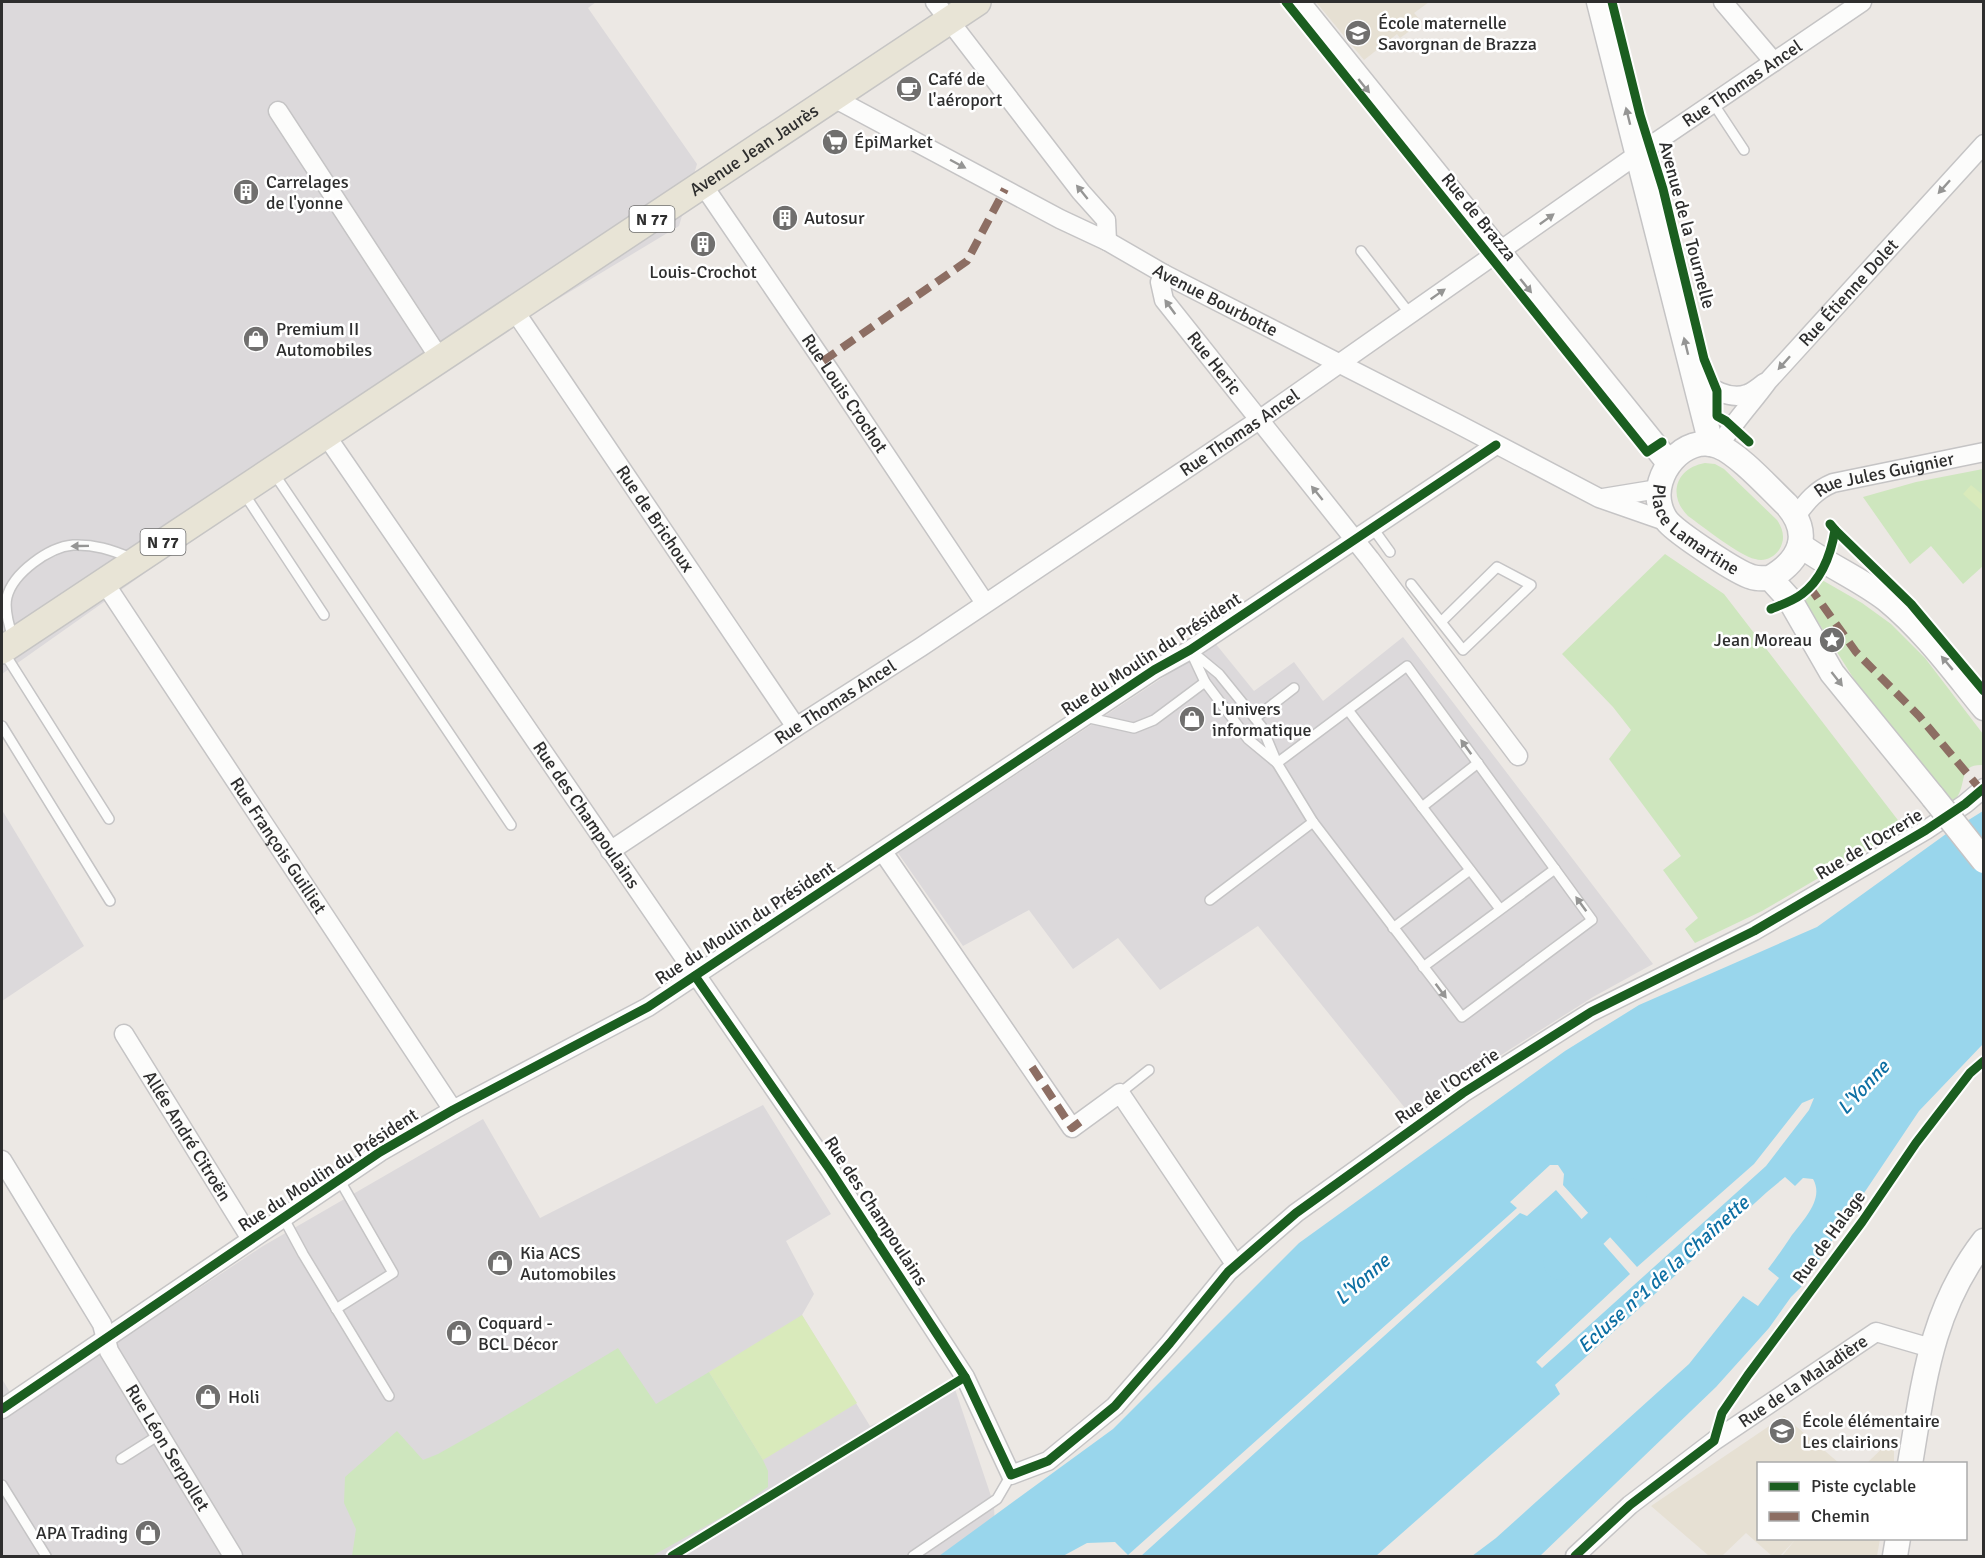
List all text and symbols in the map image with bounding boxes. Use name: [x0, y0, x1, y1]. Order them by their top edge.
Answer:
place label: École maternelle Savorgnan de Brazza: [1378, 12, 1537, 55]
school or university icon: École maternelle Savorgnan de Brazza: [1343, 18, 1373, 48]
street label: Rue Thomas Ancel: [1678, 35, 1806, 132]
place label: Café de l'aéroport: [928, 68, 1002, 111]
cafe icon: Café de l'aéroport: [894, 74, 924, 104]
one-way arrow: [1357, 78, 1370, 93]
street label: Avenue Jean Jaurès: [685, 99, 823, 201]
one-way arrow: [1623, 107, 1633, 126]
supermarket icon: ÉpiMarket: [820, 127, 850, 157]
place label: ÉpiMarket: [854, 131, 933, 153]
street label: Avenue de la Tournelle: [1654, 139, 1720, 311]
one-way arrow: [950, 159, 967, 169]
street label: Rue de Brazza: [1437, 168, 1521, 266]
place label: Carrelages de l'yonne: [266, 171, 349, 214]
building icon: Carrelages de l'yonne: [231, 177, 261, 207]
one-way arrow: [1937, 180, 1951, 195]
one-way arrow: [1075, 184, 1088, 200]
building icon: Autosur: [770, 203, 800, 233]
road number: N 77: [630, 206, 674, 232]
place label: Autosur: [804, 207, 865, 229]
one-way arrow: [1539, 214, 1555, 225]
building icon: Louis-Crochot: [688, 229, 718, 259]
street label: Rue Étienne Dolet: [1794, 234, 1903, 351]
street label: Avenue Bourbotte: [1149, 259, 1281, 341]
place label: Louis-Crochot: [649, 261, 757, 283]
one-way arrow: [1520, 278, 1533, 294]
one-way arrow: [1430, 289, 1446, 300]
one-way arrow: [1165, 300, 1177, 315]
place label: Premium II Automobiles: [276, 318, 372, 361]
shop icon: Premium II Automobiles: [241, 324, 271, 354]
street label: Rue Heric: [1182, 327, 1246, 399]
street label: Rue Louis Crochot: [797, 330, 892, 457]
one-way arrow: [1681, 337, 1691, 355]
one-way arrow: [1778, 355, 1792, 369]
street label: Rue Thomas Ancel: [1176, 384, 1304, 481]
street label: Rue Jules Guignier: [1809, 447, 1956, 502]
street label: Rue de Brichoux: [611, 461, 699, 577]
street label: Place Lamartine: [1647, 483, 1743, 580]
one-way arrow: [1311, 485, 1324, 501]
road number: N 77: [140, 529, 186, 555]
one-way arrow: [71, 541, 90, 550]
street label: Rue du Moulin du Président: [1057, 588, 1245, 720]
place icon: Jean Moreau: [1817, 625, 1847, 655]
place label: Jean Moreau: [1714, 629, 1812, 651]
street label: Rue Thomas Ancel: [770, 655, 900, 749]
one-way arrow: [1941, 656, 1954, 671]
one-way arrow: [1831, 671, 1843, 686]
place label: L'univers informatique: [1212, 698, 1311, 741]
shop icon: L'univers informatique: [1177, 704, 1207, 734]
street label: Rue des Champoulains: [528, 737, 645, 893]
one-way arrow: [1460, 739, 1472, 755]
street label: Rue François Guilliet: [225, 773, 331, 918]
street label: Rue de l'Ocrerie: [1812, 804, 1926, 884]
street label: Rue du Moulin du Président: [651, 857, 839, 989]
one-way arrow: [1575, 897, 1587, 913]
one-way arrow: [1435, 983, 1448, 999]
street label: Rue de l'Ocrerie: [1391, 1043, 1503, 1129]
water label: L'Yonne: [1832, 1054, 1896, 1120]
street label: Allée André Citroën: [139, 1067, 236, 1205]
street label: Rue du Moulin du Président: [234, 1104, 422, 1236]
street label: Rue des Champoulains: [820, 1132, 933, 1290]
street label: Rue de Halage: [1788, 1186, 1870, 1288]
water label: Ecluse n°1 de la Chaînette: [1572, 1190, 1755, 1358]
place label: Kia ACS Automobiles: [520, 1242, 616, 1285]
shop icon: Kia ACS Automobiles: [485, 1248, 515, 1278]
water label: L'Yonne: [1329, 1248, 1396, 1310]
place label: Coquard - BCL Décor: [478, 1312, 558, 1355]
shop icon: Coquard - BCL Décor: [444, 1318, 474, 1348]
street label: Rue de la Maladière: [1734, 1330, 1872, 1432]
street label: Rue Léon Serpollet: [121, 1380, 214, 1515]
shop icon: Holi: [193, 1382, 223, 1412]
place label: Holi: [228, 1386, 260, 1408]
place label: École élémentaire Les clairions: [1802, 1410, 1940, 1453]
school or university icon: École élémentaire Les clairions: [1767, 1416, 1797, 1446]
legend: [1757, 1462, 1967, 1540]
text: Piste cyclable: [1811, 1475, 1916, 1497]
text: Chemin: [1811, 1505, 1870, 1527]
shop icon: APA Trading: [133, 1518, 163, 1548]
place label: APA Trading: [36, 1522, 128, 1544]

